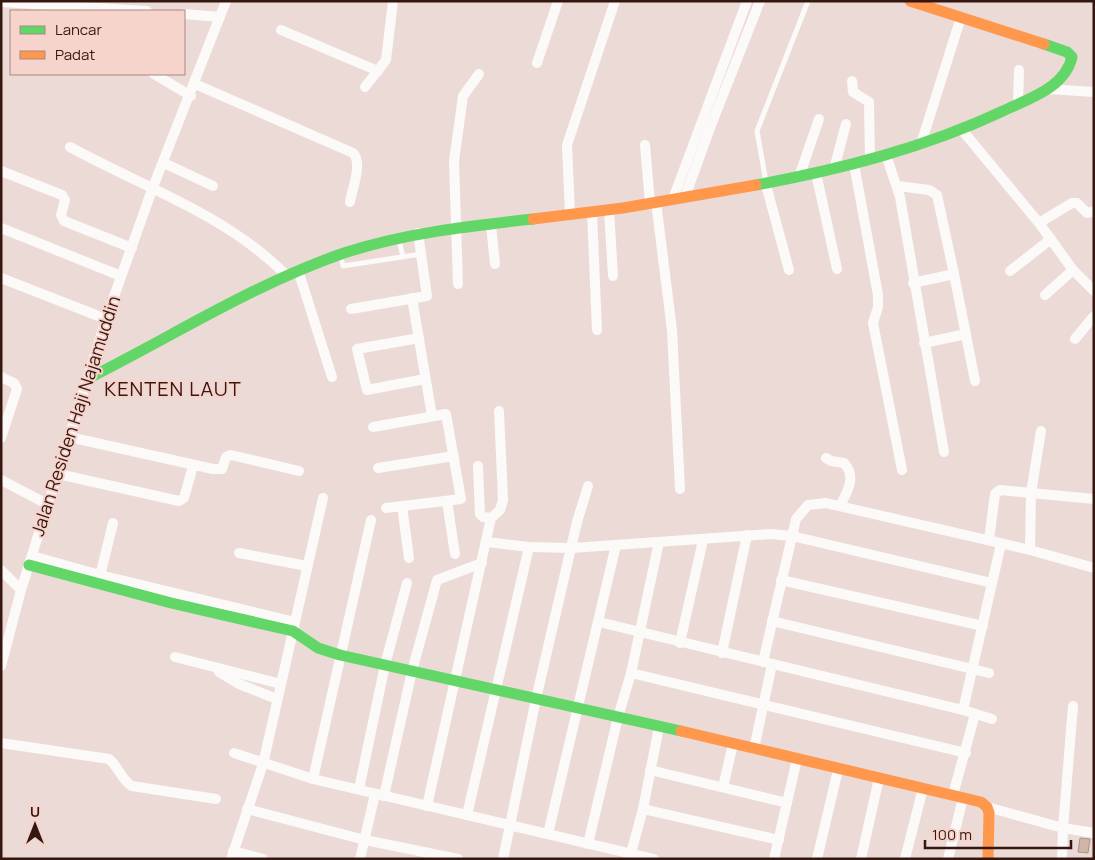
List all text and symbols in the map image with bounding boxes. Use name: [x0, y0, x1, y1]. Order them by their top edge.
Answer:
legend: [10, 10, 185, 75]
text: Lancar: [55, 19, 102, 40]
text: Padat: [55, 44, 95, 65]
street label: Jalan Residen Haji Najamuddin: [25, 293, 125, 539]
district label: KENTEN LAUT: [104, 375, 242, 402]
north arrow: [10, 800, 60, 850]
text: U: [30, 802, 40, 821]
scale bar: [925, 818, 1071, 850]
text: 100 m: [932, 824, 972, 845]

